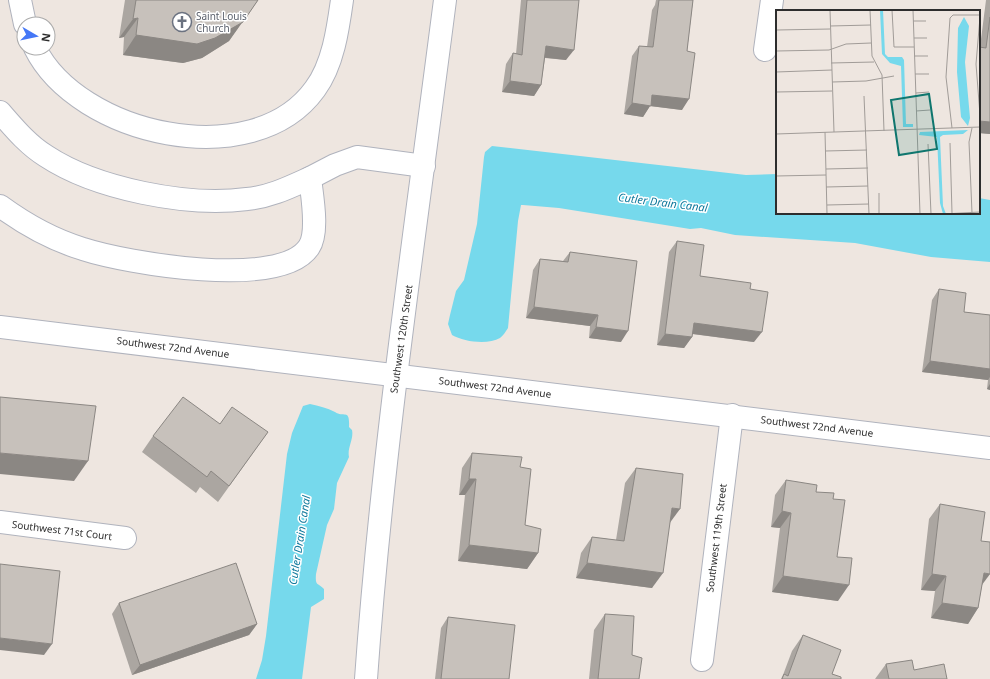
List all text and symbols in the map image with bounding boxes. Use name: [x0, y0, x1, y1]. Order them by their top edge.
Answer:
place label: Saint Louis Church: [196, 9, 247, 35]
inset map: [776, 10, 980, 214]
church icon: Saint Louis Church: [171, 11, 193, 33]
north arrow: [16, 16, 56, 56]
text: N: [38, 32, 54, 43]
water label: Cutler Drain Canal: [617, 189, 710, 215]
street label: Southwest 120th Street: [386, 283, 416, 394]
street label: Southwest 72nd Avenue: [116, 333, 231, 361]
street label: Southwest 72nd Avenue: [438, 373, 553, 401]
street label: Southwest 72nd Avenue: [760, 412, 875, 440]
street label: Southwest 119th Street: [702, 482, 730, 593]
water label: Cutler Drain Canal: [285, 493, 314, 586]
street label: Southwest 71st Court: [11, 517, 113, 543]

